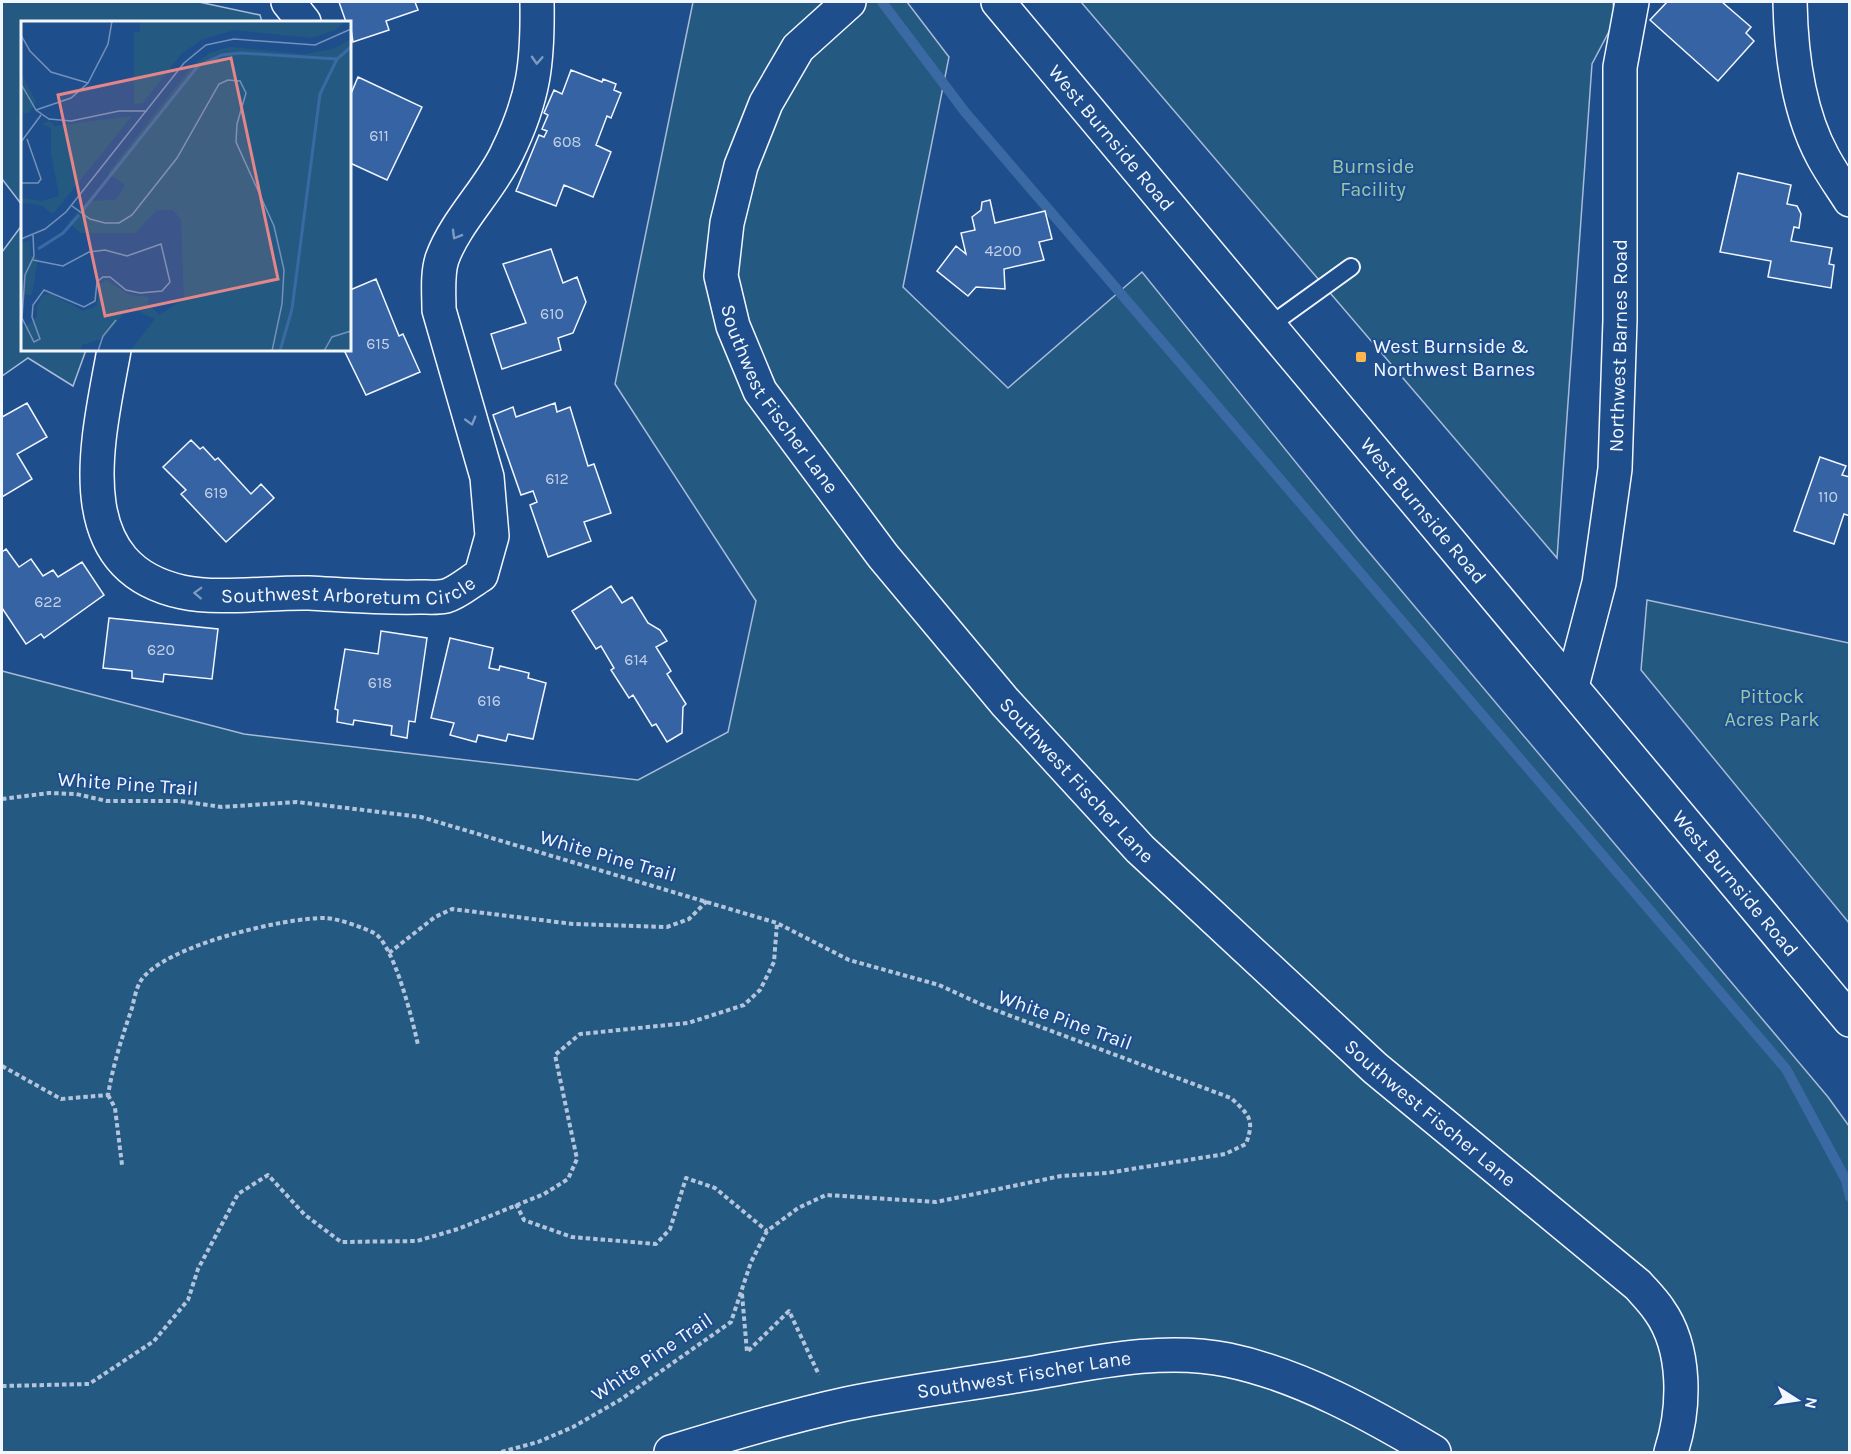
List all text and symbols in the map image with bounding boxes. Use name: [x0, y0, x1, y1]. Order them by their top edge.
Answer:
inset map: [21, 21, 351, 351]
one-way arrow: [530, 55, 543, 64]
street label: West Burnside Road: [1044, 60, 1179, 216]
house number: 611: [369, 126, 389, 145]
house number: 608: [553, 132, 581, 151]
park label: Burnside Facility: [1332, 155, 1414, 201]
one-way arrow: [452, 229, 463, 239]
street label: Northwest Barnes Road: [1604, 239, 1632, 453]
house number: 4200: [984, 241, 1022, 260]
street label: Southwest Fischer Lane: [717, 302, 844, 498]
house number: 610: [540, 304, 564, 323]
house number: 615: [366, 334, 390, 353]
place label: West Burnside & Northwest Barnes: [1373, 335, 1536, 381]
marker: West Burnside & Northwest Barnes: [1354, 350, 1368, 364]
one-way arrow: [464, 415, 476, 426]
street label: West Burnside Road: [1356, 433, 1491, 588]
house number: 612: [545, 469, 569, 488]
house number: 619: [204, 483, 228, 502]
house number: 110: [1818, 487, 1838, 506]
street label: Southwest Arboretum Circle: [221, 571, 480, 609]
one-way arrow: [193, 587, 202, 600]
house number: 622: [34, 592, 62, 611]
house number: 620: [147, 640, 175, 659]
house number: 614: [624, 650, 648, 669]
house number: 618: [368, 673, 392, 692]
park label: Pittock Acres Park: [1724, 685, 1820, 731]
house number: 616: [477, 691, 501, 710]
street label: Southwest Fischer Lane: [995, 692, 1159, 867]
street label: White Pine Trail: [57, 768, 199, 800]
street label: West Burnside Road: [1668, 805, 1803, 961]
street label: White Pine Trail: [537, 826, 679, 886]
street label: White Pine Trail: [995, 985, 1135, 1055]
street label: Southwest Fischer Lane: [1340, 1034, 1521, 1191]
street label: White Pine Trail: [587, 1308, 717, 1406]
street label: Southwest Fischer Lane: [915, 1346, 1132, 1403]
north arrow: [1767, 1370, 1827, 1430]
text: N: [1801, 1395, 1822, 1411]

